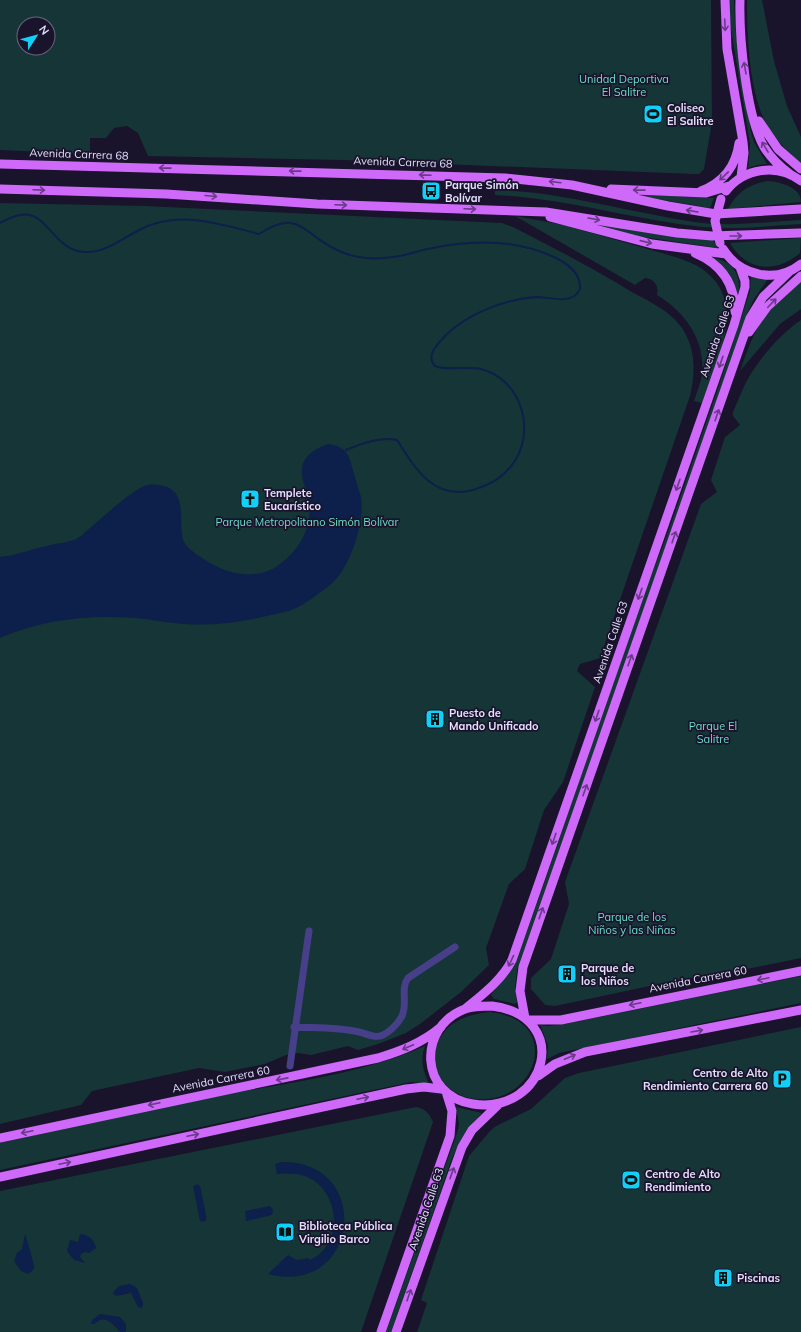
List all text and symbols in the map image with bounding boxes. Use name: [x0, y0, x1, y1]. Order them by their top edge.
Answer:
north arrow: [16, 16, 56, 56]
one-way arrow: [722, 18, 729, 31]
text: N: [36, 23, 52, 38]
one-way arrow: [740, 62, 748, 75]
park label: Unidad Deportiva El Salitre: [579, 72, 669, 99]
place label: Coliseo El Salitre: [667, 101, 714, 128]
sports icon: Coliseo El Salitre: [642, 103, 664, 125]
one-way arrow: [761, 142, 769, 153]
street label: Avenida Carrera 68: [29, 145, 129, 163]
street label: Avenida Carrera 68: [353, 153, 453, 171]
one-way arrow: [159, 164, 172, 172]
one-way arrow: [289, 167, 302, 175]
one-way arrow: [419, 171, 432, 179]
one-way arrow: [719, 171, 729, 181]
place label: Parque Simón Bolívar: [445, 178, 519, 205]
one-way arrow: [549, 179, 562, 186]
bus stop icon: Parque Simón Bolívar: [420, 180, 442, 202]
one-way arrow: [32, 186, 45, 194]
one-way arrow: [633, 186, 646, 193]
one-way arrow: [204, 192, 217, 200]
one-way arrow: [334, 201, 347, 209]
one-way arrow: [463, 206, 476, 213]
one-way arrow: [686, 207, 699, 215]
one-way arrow: [587, 215, 600, 223]
one-way arrow: [729, 232, 742, 240]
one-way arrow: [639, 239, 652, 247]
street label: Avenida Calle 63: [696, 293, 738, 379]
one-way arrow: [767, 298, 777, 308]
one-way arrow: [717, 356, 725, 368]
one-way arrow: [714, 408, 721, 421]
one-way arrow: [674, 478, 682, 490]
place label: Templete Eucarístico: [264, 486, 322, 513]
church icon: Templete Eucarístico: [239, 488, 261, 510]
park label: Parque Metropolitano Simón Bolívar: [216, 515, 398, 529]
one-way arrow: [670, 532, 678, 544]
one-way arrow: [636, 587, 644, 599]
street label: Avenida Calle 63: [589, 599, 631, 685]
one-way arrow: [627, 654, 635, 666]
place label: Puesto de Mando Unificado: [449, 706, 539, 733]
building icon: Puesto de Mando Unificado: [424, 708, 446, 730]
one-way arrow: [593, 710, 601, 722]
park label: Parque El Salitre: [689, 719, 737, 746]
one-way arrow: [581, 785, 589, 797]
one-way arrow: [550, 833, 558, 845]
one-way arrow: [538, 907, 546, 919]
park label: Parque de los Niños y las Niñas: [588, 910, 676, 937]
one-way arrow: [507, 955, 514, 967]
place label: Parque de los Niños: [581, 961, 634, 988]
building icon: Parque de los Niños: [556, 963, 578, 985]
street label: Avenida Carrera 60: [648, 963, 748, 995]
one-way arrow: [757, 975, 770, 983]
one-way arrow: [629, 1000, 642, 1008]
one-way arrow: [690, 1026, 703, 1034]
one-way arrow: [402, 1044, 414, 1052]
one-way arrow: [564, 1053, 576, 1061]
street label: Avenida Carrera 60: [171, 1063, 271, 1095]
place label: Centro de Alto Rendimiento Carrera 60: [643, 1066, 768, 1093]
parking icon: Centro de Alto Rendimiento Carrera 60: [771, 1068, 793, 1090]
one-way arrow: [276, 1075, 289, 1083]
one-way arrow: [357, 1094, 370, 1102]
one-way arrow: [148, 1101, 161, 1109]
one-way arrow: [21, 1128, 34, 1136]
one-way arrow: [186, 1131, 199, 1139]
one-way arrow: [59, 1158, 72, 1166]
street label: Avenida Calle 63: [405, 1166, 447, 1252]
one-way arrow: [448, 1167, 456, 1179]
place label: Centro de Alto Rendimiento: [645, 1167, 721, 1194]
sports icon: Centro de Alto Rendimiento: [620, 1169, 642, 1191]
place label: Biblioteca Pública Virgilio Barco: [298, 1219, 393, 1246]
library icon: Biblioteca Pública Virgilio Barco: [274, 1221, 296, 1243]
building icon: Piscinas: [712, 1267, 734, 1289]
place label: Piscinas: [737, 1271, 781, 1285]
one-way arrow: [405, 1290, 413, 1302]

